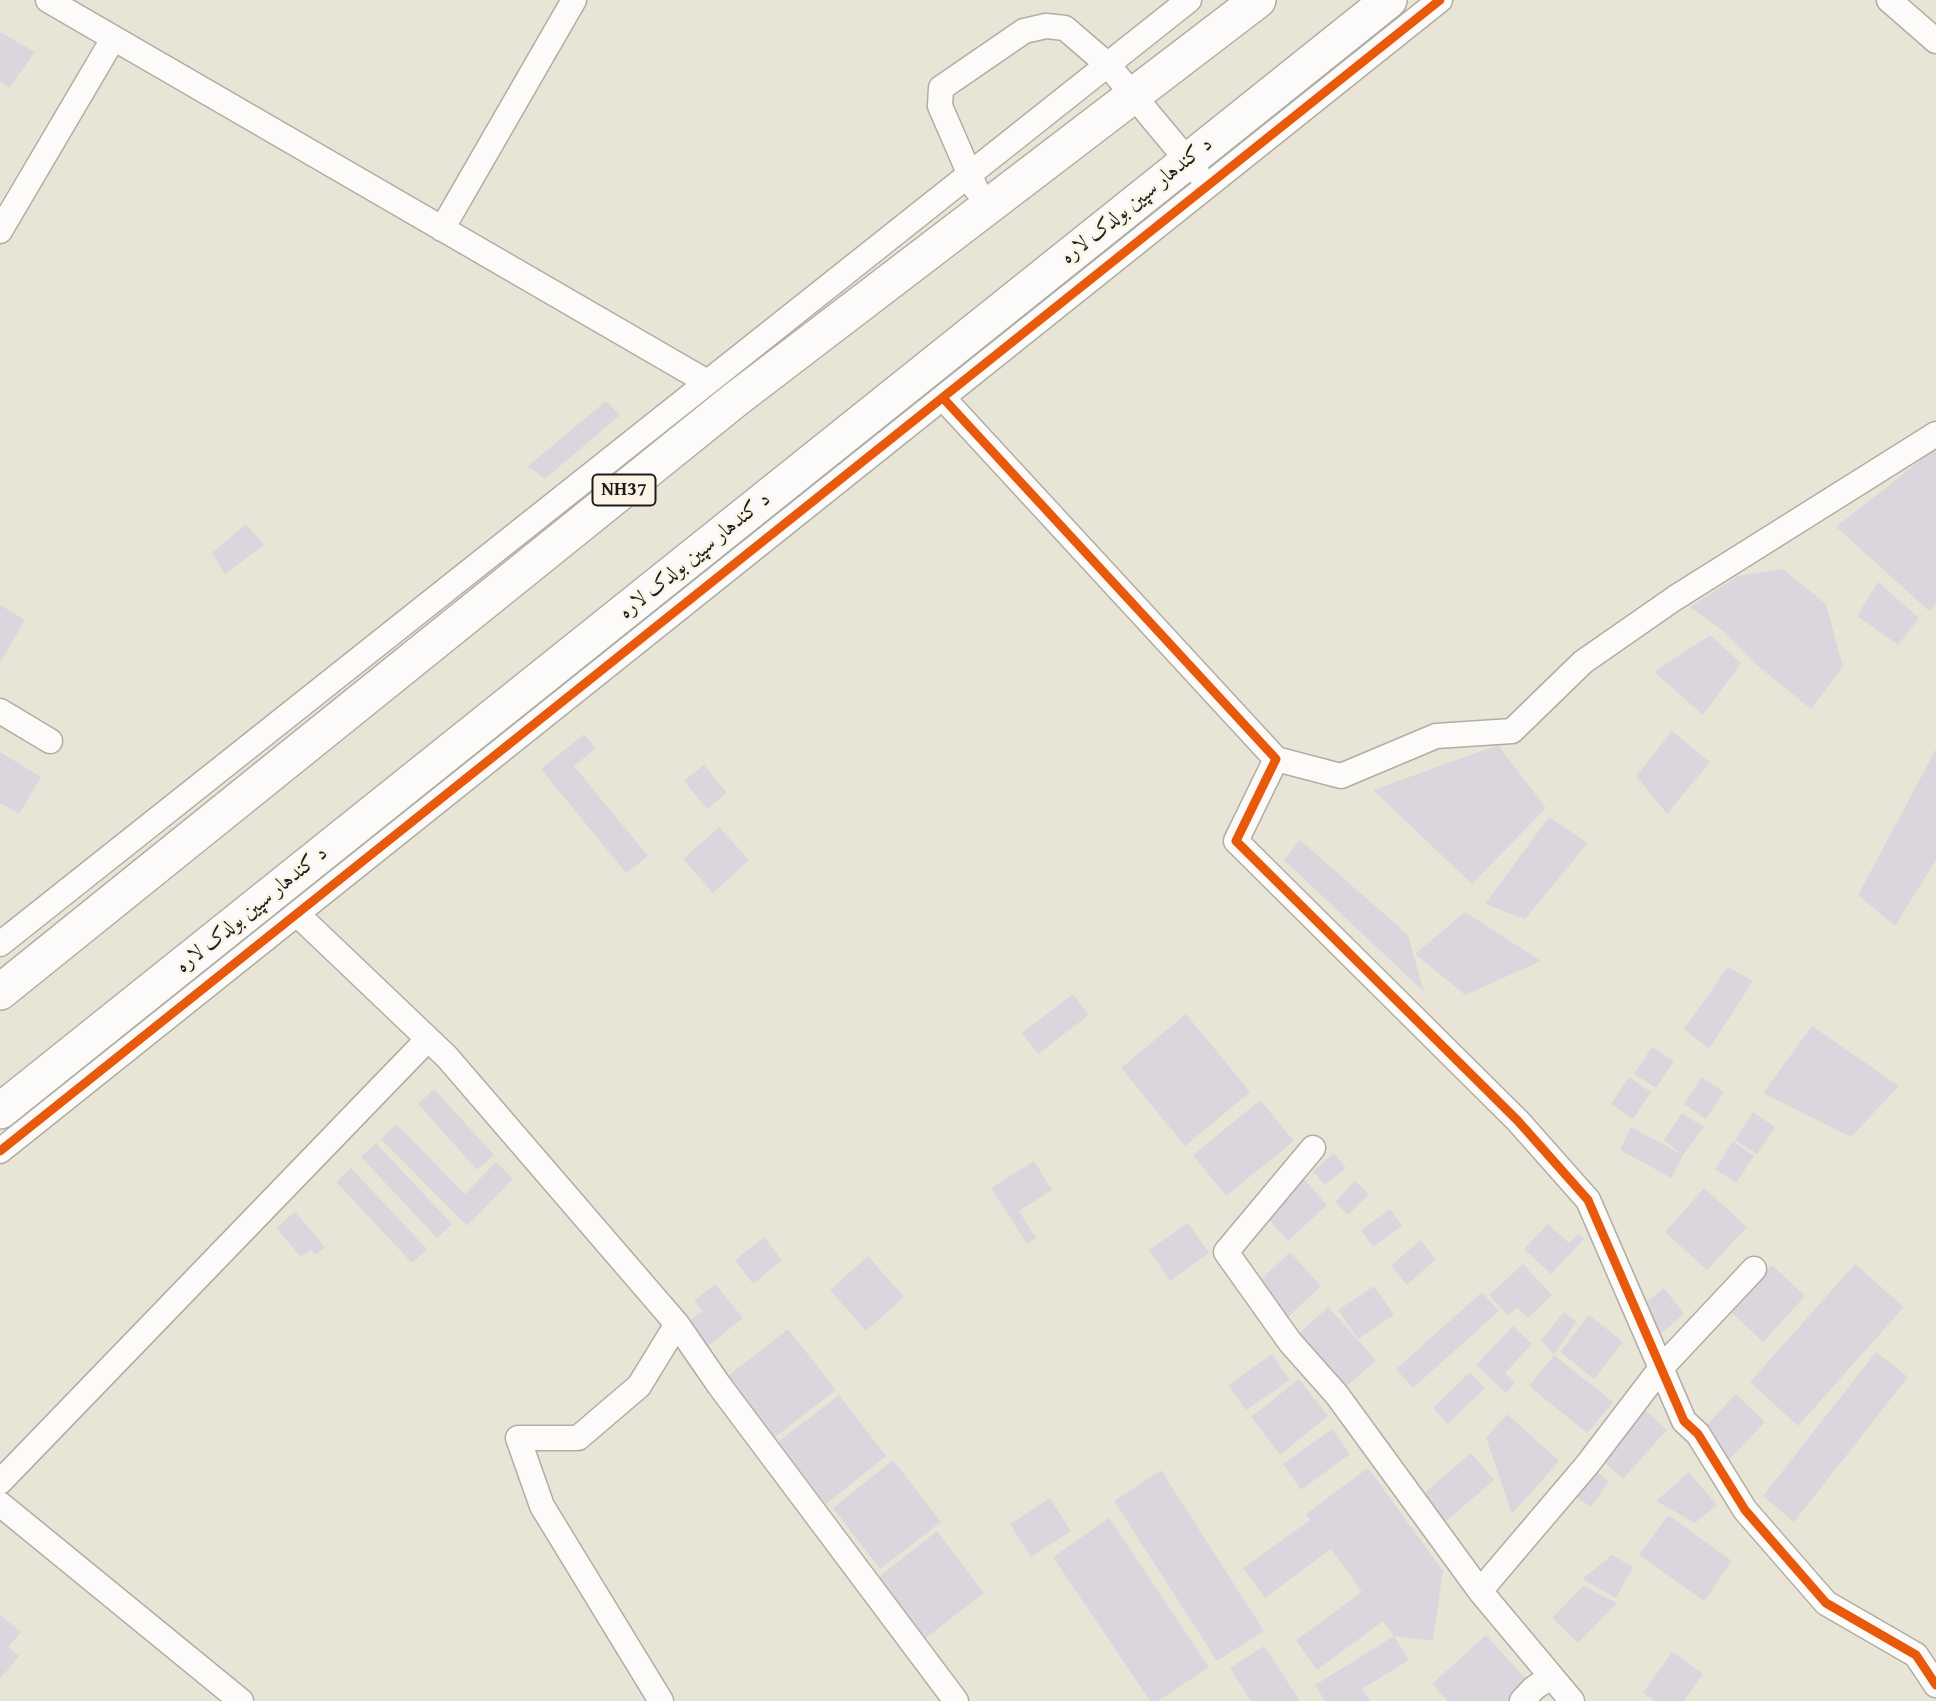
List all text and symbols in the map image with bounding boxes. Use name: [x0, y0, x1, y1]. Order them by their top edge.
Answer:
street label: د کندهار سپین بولدک لاره: [1056, 132, 1218, 270]
road number: NH37: [592, 475, 656, 505]
street label: د کندهار سپین بولدک لاره: [614, 487, 776, 625]
street label: د کندهار سپین بولدک لاره: [171, 841, 333, 979]

